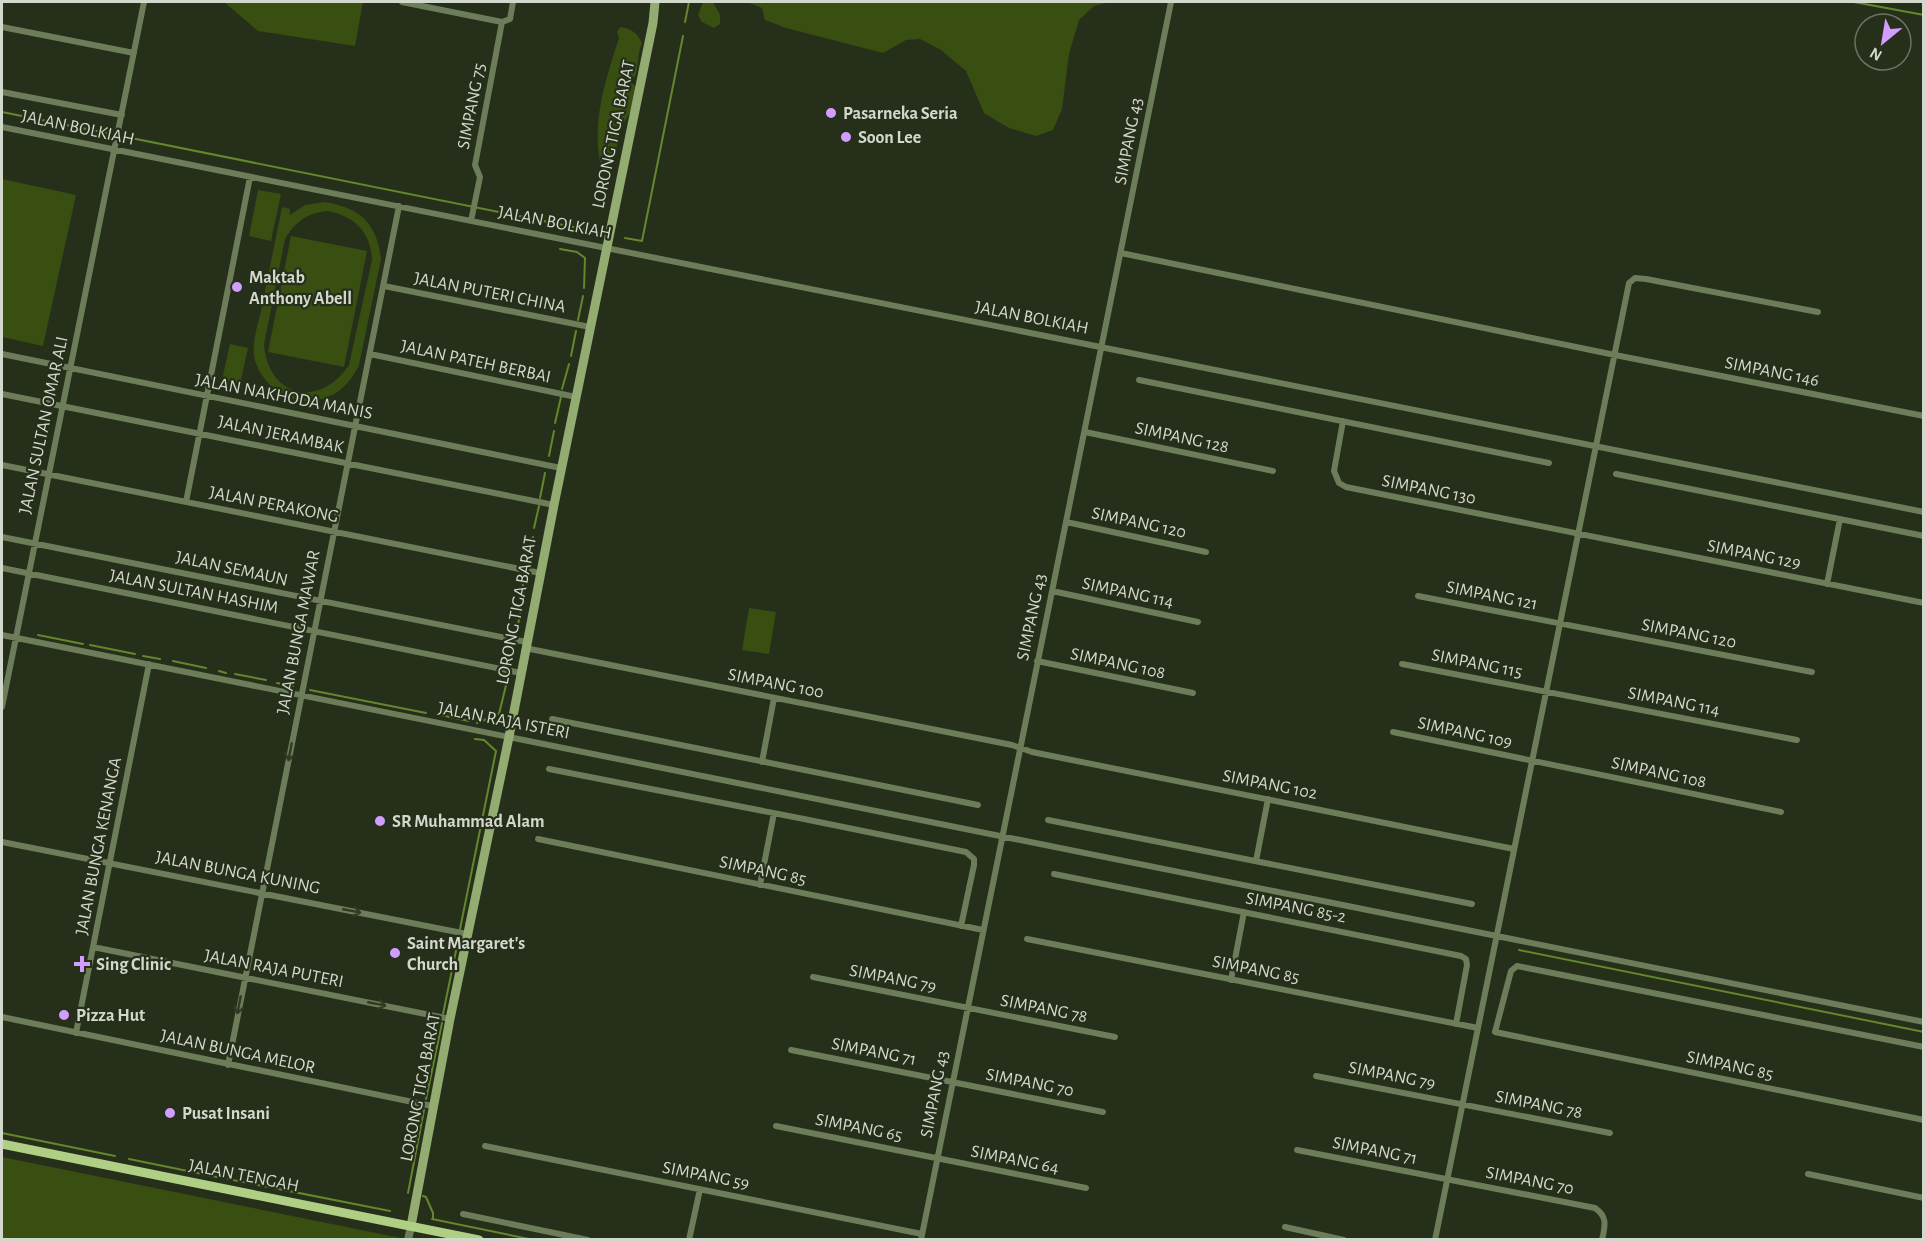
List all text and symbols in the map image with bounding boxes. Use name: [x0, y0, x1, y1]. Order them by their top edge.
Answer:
north arrow: [1853, 12, 1913, 72]
text: N: [1867, 44, 1885, 64]
street label: LORONG TIGA BARAT: [589, 58, 639, 210]
street label: SIMPANG 75: [455, 62, 489, 151]
street label: SIMPANG 43: [1112, 96, 1146, 186]
place label: Pasarneka Seria: [843, 105, 958, 123]
marker: Pasarneka Seria: [824, 106, 838, 120]
street label: JALAN BOLKIAH: [20, 107, 136, 149]
place label: Soon Lee: [858, 129, 921, 147]
marker: Soon Lee: [839, 130, 853, 144]
street label: JALAN BOLKIAH: [497, 203, 613, 243]
place label: Maktab Anthony Abell: [249, 269, 352, 308]
street label: JALAN PUTERI CHINA: [412, 269, 568, 317]
marker: Maktab Anthony Abell: [230, 280, 244, 294]
street label: JALAN BOLKIAH: [974, 298, 1090, 338]
street label: JALAN SULTAN OMAR ALI: [16, 335, 72, 515]
street label: JALAN PATEH BERBAI: [399, 337, 553, 387]
street label: SIMPANG 146: [1723, 354, 1820, 390]
street label: JALAN NAKHODA MANIS: [194, 371, 374, 423]
street label: JALAN JERAMBAK: [216, 413, 345, 457]
street label: SIMPANG 128: [1133, 419, 1230, 457]
street label: SIMPANG 130: [1380, 472, 1477, 508]
street label: JALAN PERAKONG: [208, 484, 340, 526]
street label: SIMPANG 120: [1090, 504, 1188, 542]
street label: LORONG TIGA BARAT: [494, 534, 540, 686]
street label: SIMPANG 129: [1705, 537, 1802, 573]
street label: JALAN SEMAUN: [174, 548, 290, 590]
street label: JALAN BUNGA MAWAR: [274, 549, 324, 716]
street label: JALAN SULTAN HASHIM: [108, 567, 280, 617]
street label: SIMPANG 43: [1014, 572, 1050, 662]
street label: SIMPANG 114: [1080, 574, 1176, 612]
street label: SIMPANG 121: [1445, 578, 1539, 614]
street label: SIMPANG 120: [1640, 616, 1738, 652]
street label: SIMPANG 108: [1069, 645, 1167, 683]
street label: SIMPANG 115: [1430, 646, 1524, 682]
street label: SIMPANG 100: [726, 666, 825, 702]
street label: SIMPANG 114: [1626, 684, 1722, 720]
street label: JALAN RAJA ISTERI: [436, 699, 571, 743]
street label: SIMPANG 109: [1416, 714, 1514, 752]
one-way arrow: [283, 743, 295, 762]
street label: SIMPANG 108: [1610, 754, 1708, 792]
street label: JALAN BUNGA KENANGA: [73, 755, 125, 937]
street label: SIMPANG 102: [1221, 767, 1319, 803]
place label: SR Muhammad Alam: [392, 813, 544, 831]
marker: SR Muhammad Alam: [373, 814, 387, 828]
street label: JALAN BUNGA KUNING: [154, 848, 322, 898]
street label: SIMPANG 85: [718, 853, 808, 889]
street label: SIMPANG 85-2: [1244, 889, 1348, 927]
one-way arrow: [342, 906, 362, 917]
place label: Saint Margaret's Church: [407, 935, 525, 974]
marker: Saint Margaret's Church: [388, 946, 402, 960]
street label: JALAN RAJA PUTERI: [203, 947, 345, 991]
street label: SIMPANG 85: [1211, 953, 1301, 987]
marker: Sing Clinic: [73, 955, 91, 973]
place label: Sing Clinic: [96, 956, 171, 974]
street label: SIMPANG 79: [848, 962, 938, 996]
street label: SIMPANG 78: [999, 992, 1089, 1026]
one-way arrow: [233, 995, 244, 1015]
one-way arrow: [367, 999, 386, 1010]
place label: Pizza Hut: [76, 1007, 145, 1025]
marker: Pizza Hut: [57, 1008, 71, 1022]
street label: LORONG TIGA BARAT: [398, 1011, 444, 1163]
street label: JALAN BUNGA MELOR: [159, 1027, 317, 1077]
street label: SIMPANG 71: [830, 1035, 918, 1069]
street label: SIMPANG 85: [1685, 1048, 1775, 1084]
street label: SIMPANG 43: [918, 1049, 952, 1139]
street label: SIMPANG 79: [1347, 1059, 1437, 1093]
street label: SIMPANG 70: [984, 1066, 1075, 1100]
street label: SIMPANG 78: [1494, 1088, 1584, 1122]
place label: Pusat Insani: [182, 1105, 270, 1123]
marker: Pusat Insani: [163, 1106, 177, 1120]
street label: SIMPANG 65: [814, 1111, 904, 1145]
street label: SIMPANG 71: [1331, 1134, 1419, 1168]
street label: SIMPANG 64: [969, 1143, 1061, 1177]
street label: JALAN TENGAH: [187, 1156, 301, 1196]
street label: SIMPANG 59: [661, 1159, 751, 1193]
street label: SIMPANG 70: [1484, 1164, 1575, 1198]

